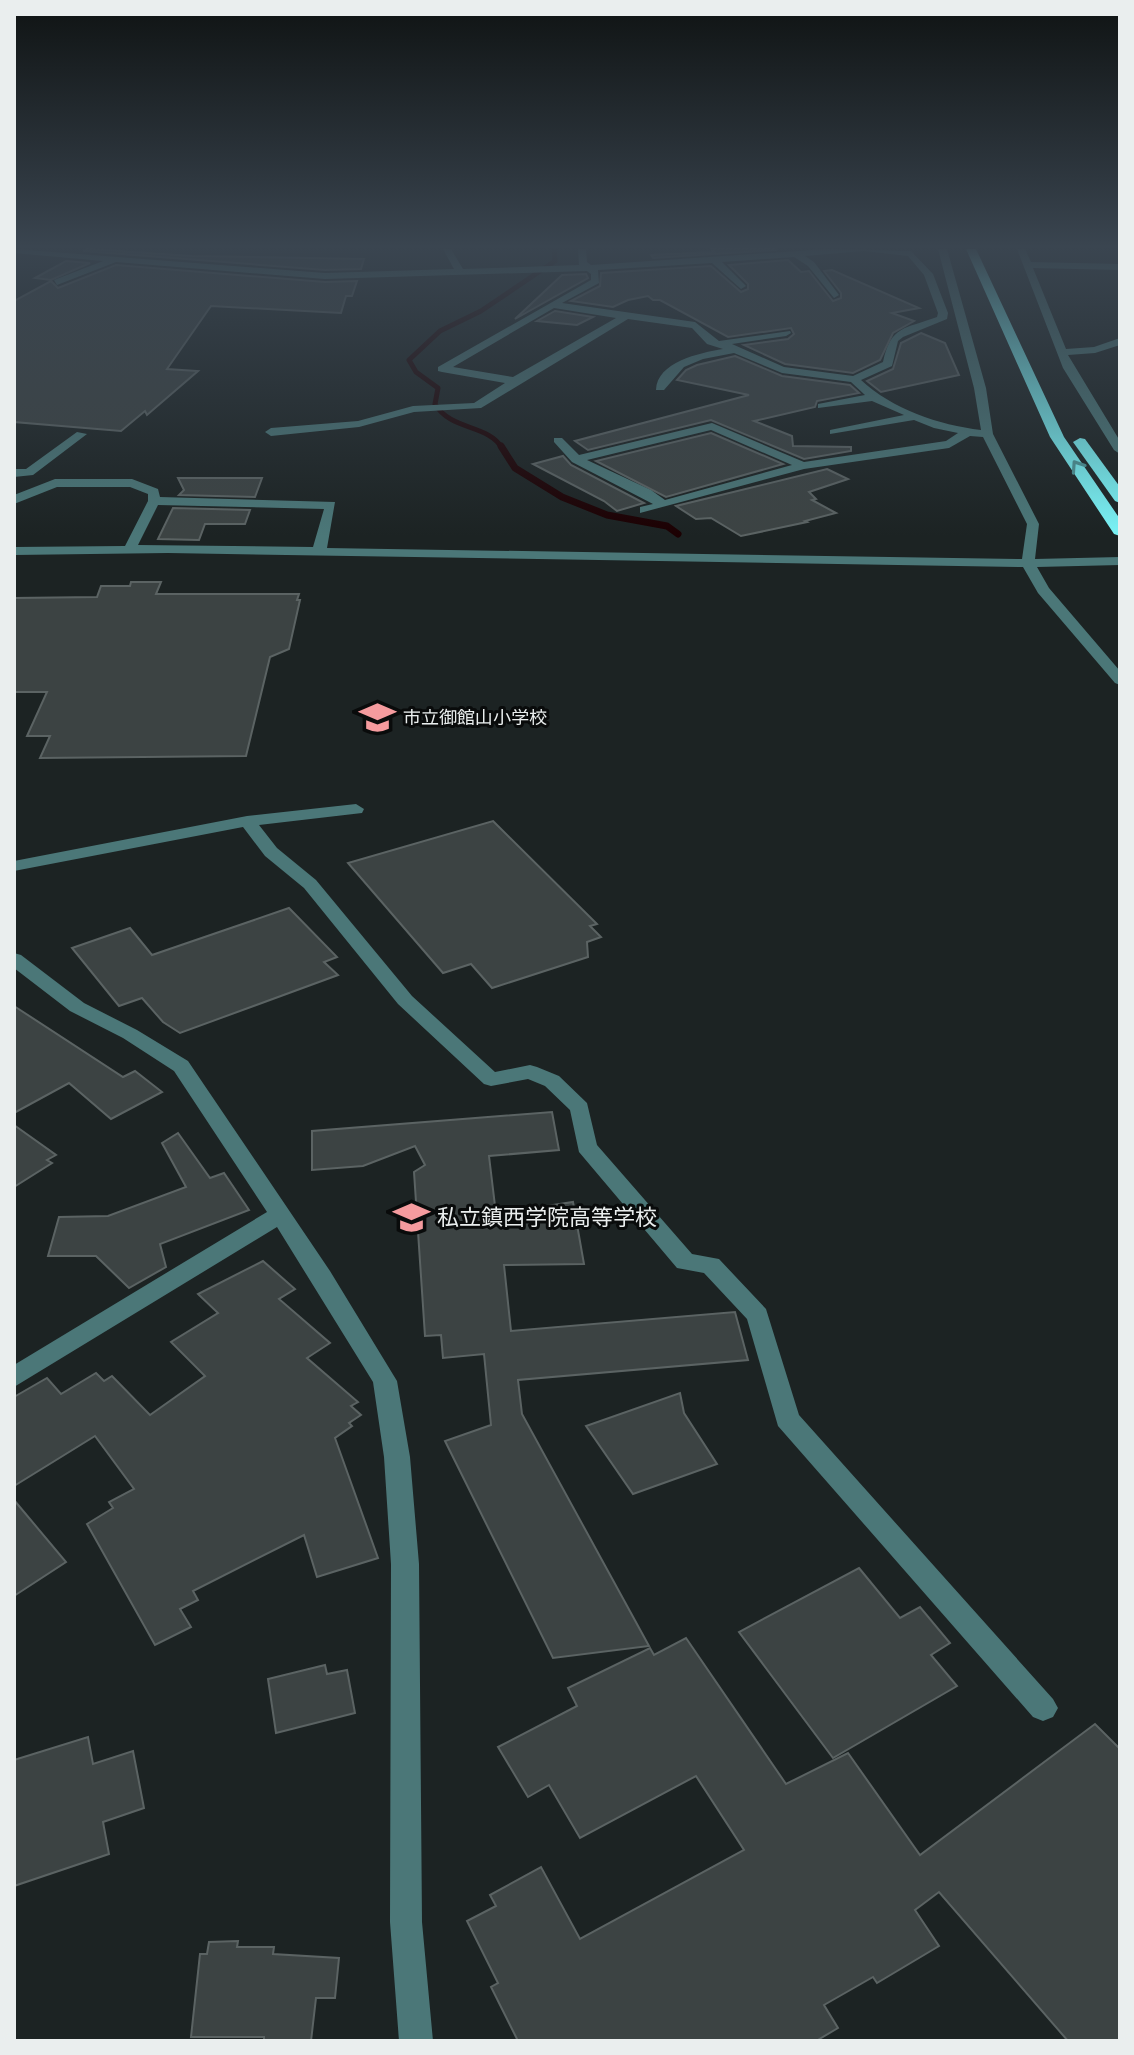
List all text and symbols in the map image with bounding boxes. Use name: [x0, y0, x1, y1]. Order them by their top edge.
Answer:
one-way arrow: [1072, 461, 1087, 475]
school or university icon: 市立御館山小学校: [358, 699, 396, 737]
place label: 市立御館山小学校: [403, 706, 547, 729]
school or university icon: 私立鎮西学院高等学校: [392, 1198, 430, 1236]
place label: 私立鎮西学院高等学校: [437, 1203, 657, 1231]

